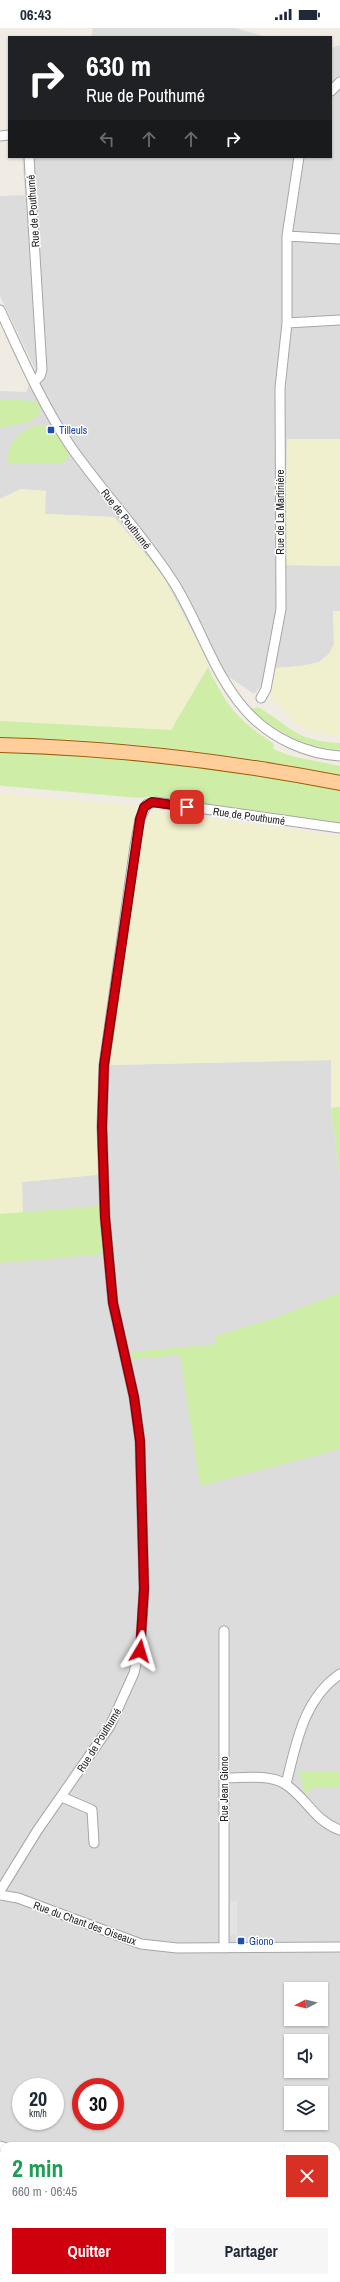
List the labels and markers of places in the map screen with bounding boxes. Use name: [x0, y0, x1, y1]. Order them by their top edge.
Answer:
place label: Tilleuls: [59, 423, 88, 437]
marker: Tilleuls: [46, 425, 56, 435]
pin: [170, 790, 204, 824]
place label: Giono: [249, 1934, 274, 1948]
marker: Giono: [236, 1936, 246, 1946]

